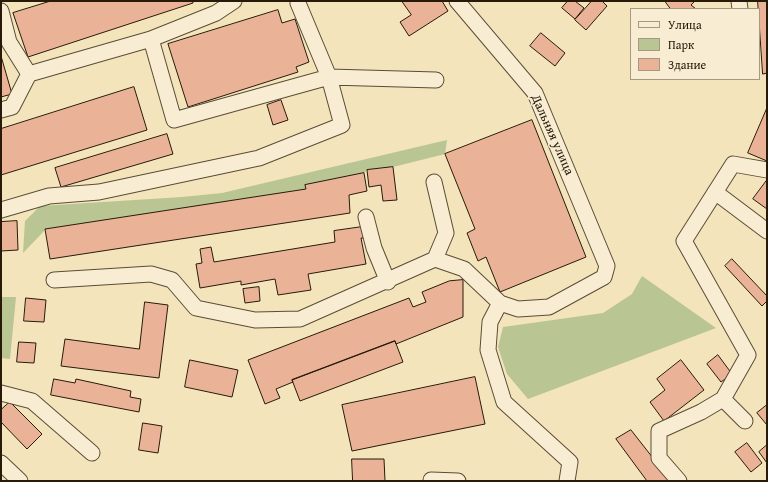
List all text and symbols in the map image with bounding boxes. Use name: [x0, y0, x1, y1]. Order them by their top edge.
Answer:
legend: [630, 8, 760, 80]
text: Улица: [668, 16, 702, 33]
text: Парк: [668, 36, 694, 53]
text: Здание: [668, 56, 706, 73]
street label: Дальняя улица: [527, 92, 577, 178]

